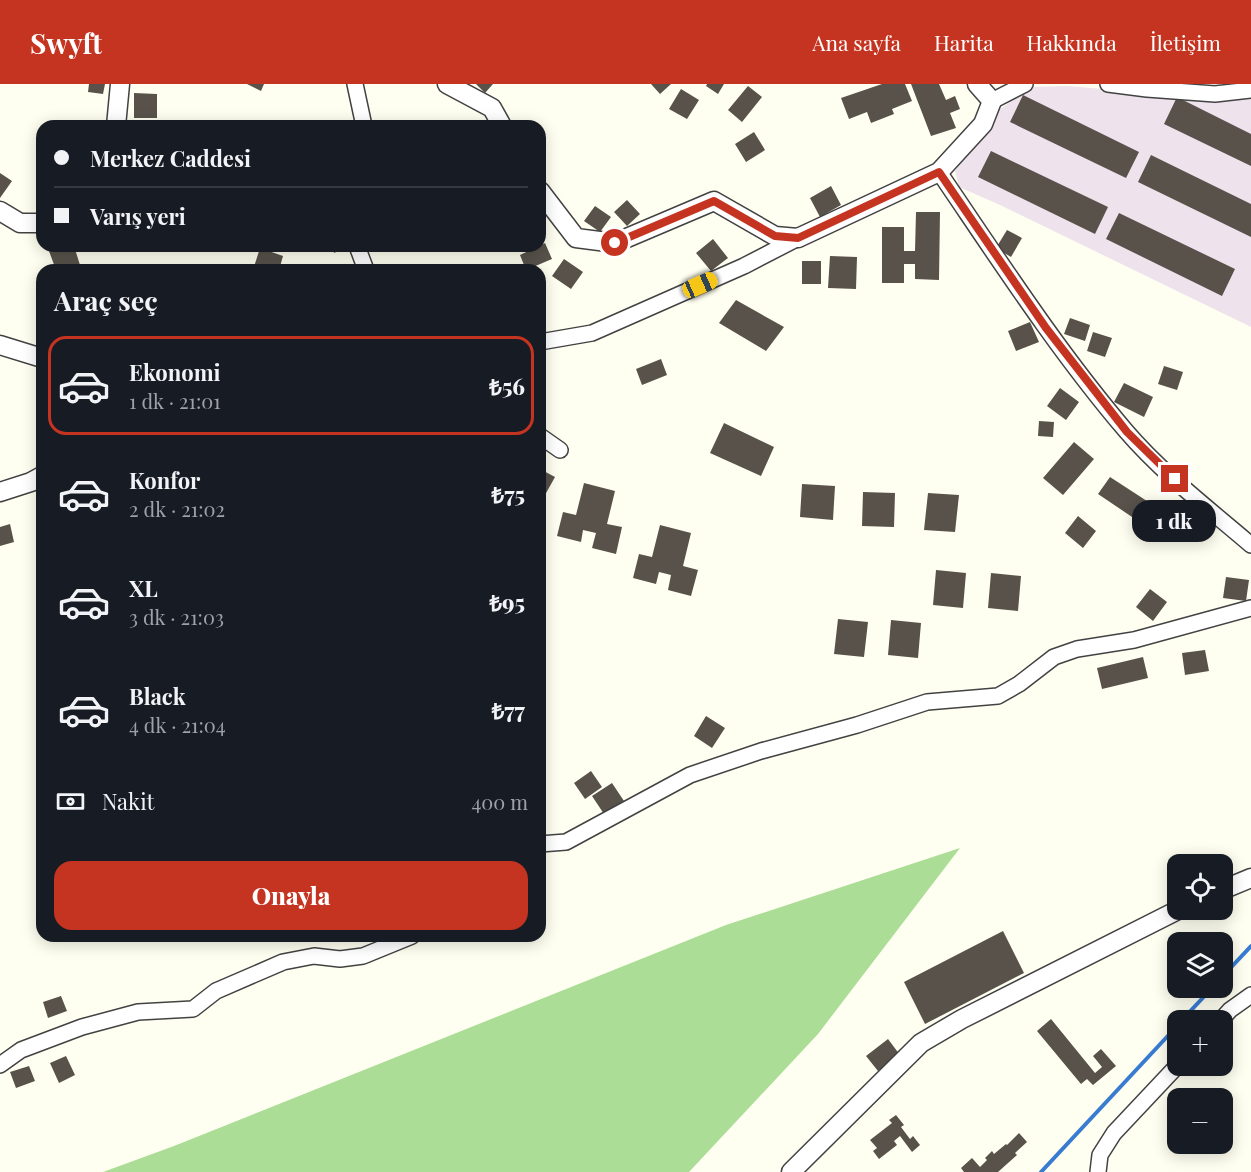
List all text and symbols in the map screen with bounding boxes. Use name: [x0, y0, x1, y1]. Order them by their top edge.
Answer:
text: Swyft: [30, 24, 102, 61]
text: Ana sayfa: [812, 28, 901, 56]
text: Harita: [934, 28, 994, 56]
text: Hakkında: [1027, 28, 1117, 56]
text: İletişim: [1150, 28, 1221, 56]
text: Merkez Caddesi: [90, 143, 251, 173]
text: Varış yeri: [90, 201, 186, 231]
route start: [601, 229, 628, 256]
car: [680, 269, 720, 301]
text: Araç seç: [54, 282, 158, 318]
text: Ekonomi: [129, 357, 221, 387]
icon: car: [57, 359, 111, 413]
text: ₺56: [489, 371, 525, 401]
text: 1 dk · 21:01: [129, 387, 221, 414]
text: Konfor: [129, 465, 200, 495]
route end: [1161, 465, 1188, 492]
icon: car: [57, 467, 111, 521]
text: ₺75: [492, 479, 525, 509]
text: 2 dk · 21:02: [129, 495, 225, 522]
callout: 1 dk: [1133, 500, 1217, 542]
text: 1 dk: [1156, 507, 1192, 534]
text: XL: [129, 573, 158, 603]
icon: car: [57, 575, 111, 629]
text: ₺95: [490, 587, 525, 617]
text: 3 dk · 21:03: [129, 603, 224, 630]
text: Black: [129, 681, 186, 711]
icon: car: [57, 683, 111, 737]
text: ₺77: [492, 695, 525, 725]
text: 4 dk · 21:04: [129, 711, 226, 738]
icon: cash: [54, 785, 87, 818]
text: Nakit: [102, 786, 154, 816]
text: 400 m: [471, 788, 528, 815]
map controls: [1167, 854, 1233, 1154]
button: locate: [1167, 854, 1233, 920]
button: Onayla: [54, 861, 528, 930]
button: layers: [1167, 932, 1233, 998]
button: +: [1167, 1010, 1233, 1076]
button: −: [1167, 1088, 1233, 1154]

